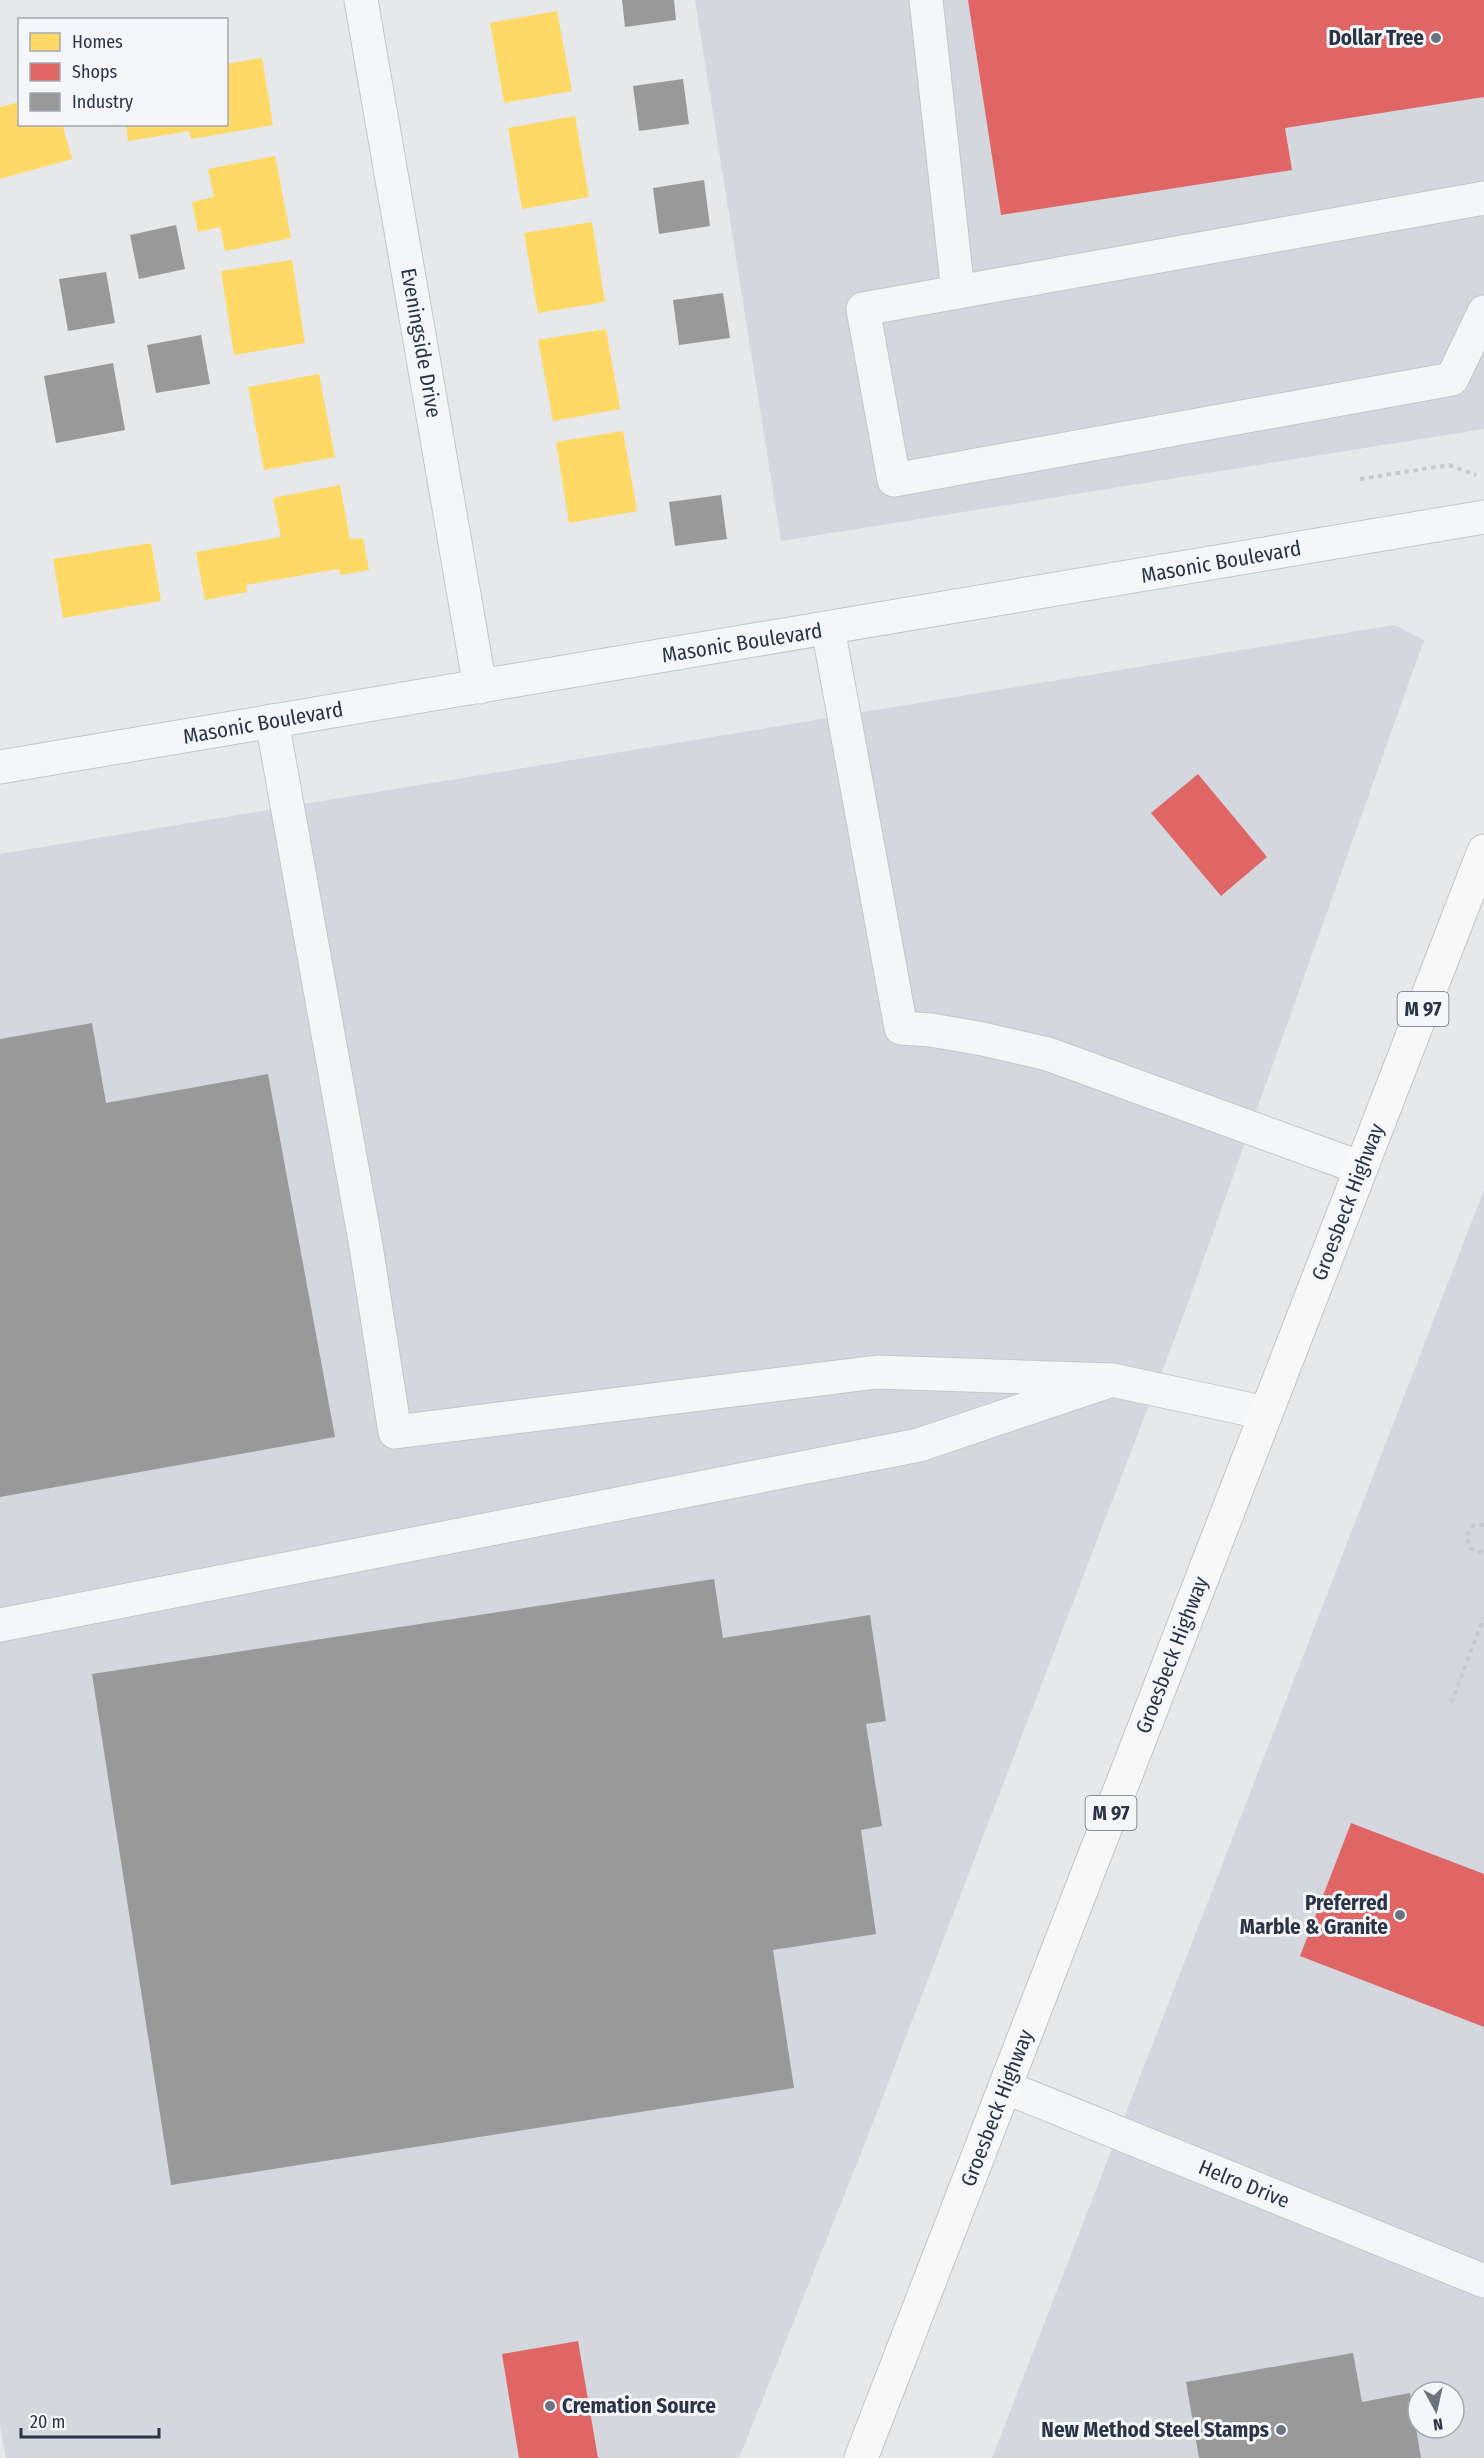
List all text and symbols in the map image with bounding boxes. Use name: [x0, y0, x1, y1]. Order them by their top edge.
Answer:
legend: [18, 18, 228, 126]
place label: Dollar Tree: [1328, 25, 1424, 51]
text: Homes: [72, 31, 123, 53]
marker: Dollar Tree: [1429, 31, 1443, 45]
text: Shops: [72, 61, 117, 83]
text: Industry: [72, 91, 133, 113]
street label: Eveningside Drive: [395, 266, 447, 420]
street label: Masonic Boulevard: [1139, 535, 1303, 589]
street label: Masonic Boulevard: [660, 617, 824, 669]
street label: Masonic Boulevard: [181, 696, 345, 750]
road number: M 97: [1398, 992, 1448, 1026]
street label: Groesbeck Highway: [1306, 1119, 1390, 1284]
street label: Groesbeck Highway: [1130, 1572, 1214, 1737]
road number: M 97: [1086, 1796, 1136, 1830]
place label: Preferred Marble & Granite: [1240, 1890, 1388, 1940]
marker: Preferred Marble & Granite: [1393, 1908, 1407, 1922]
street label: Groesbeck Highway: [955, 2025, 1039, 2190]
street label: Helro Drive: [1195, 2154, 1293, 2214]
north arrow: [1406, 2380, 1466, 2440]
place label: Cremation Source: [562, 2393, 716, 2419]
marker: Cremation Source: [543, 2399, 557, 2413]
scale bar: [21, 2401, 159, 2439]
text: 20 m: [30, 2411, 65, 2433]
text: N: [1432, 2414, 1444, 2434]
place label: New Method Steel Stamps: [1041, 2417, 1269, 2443]
marker: New Method Steel Stamps: [1274, 2423, 1288, 2437]

